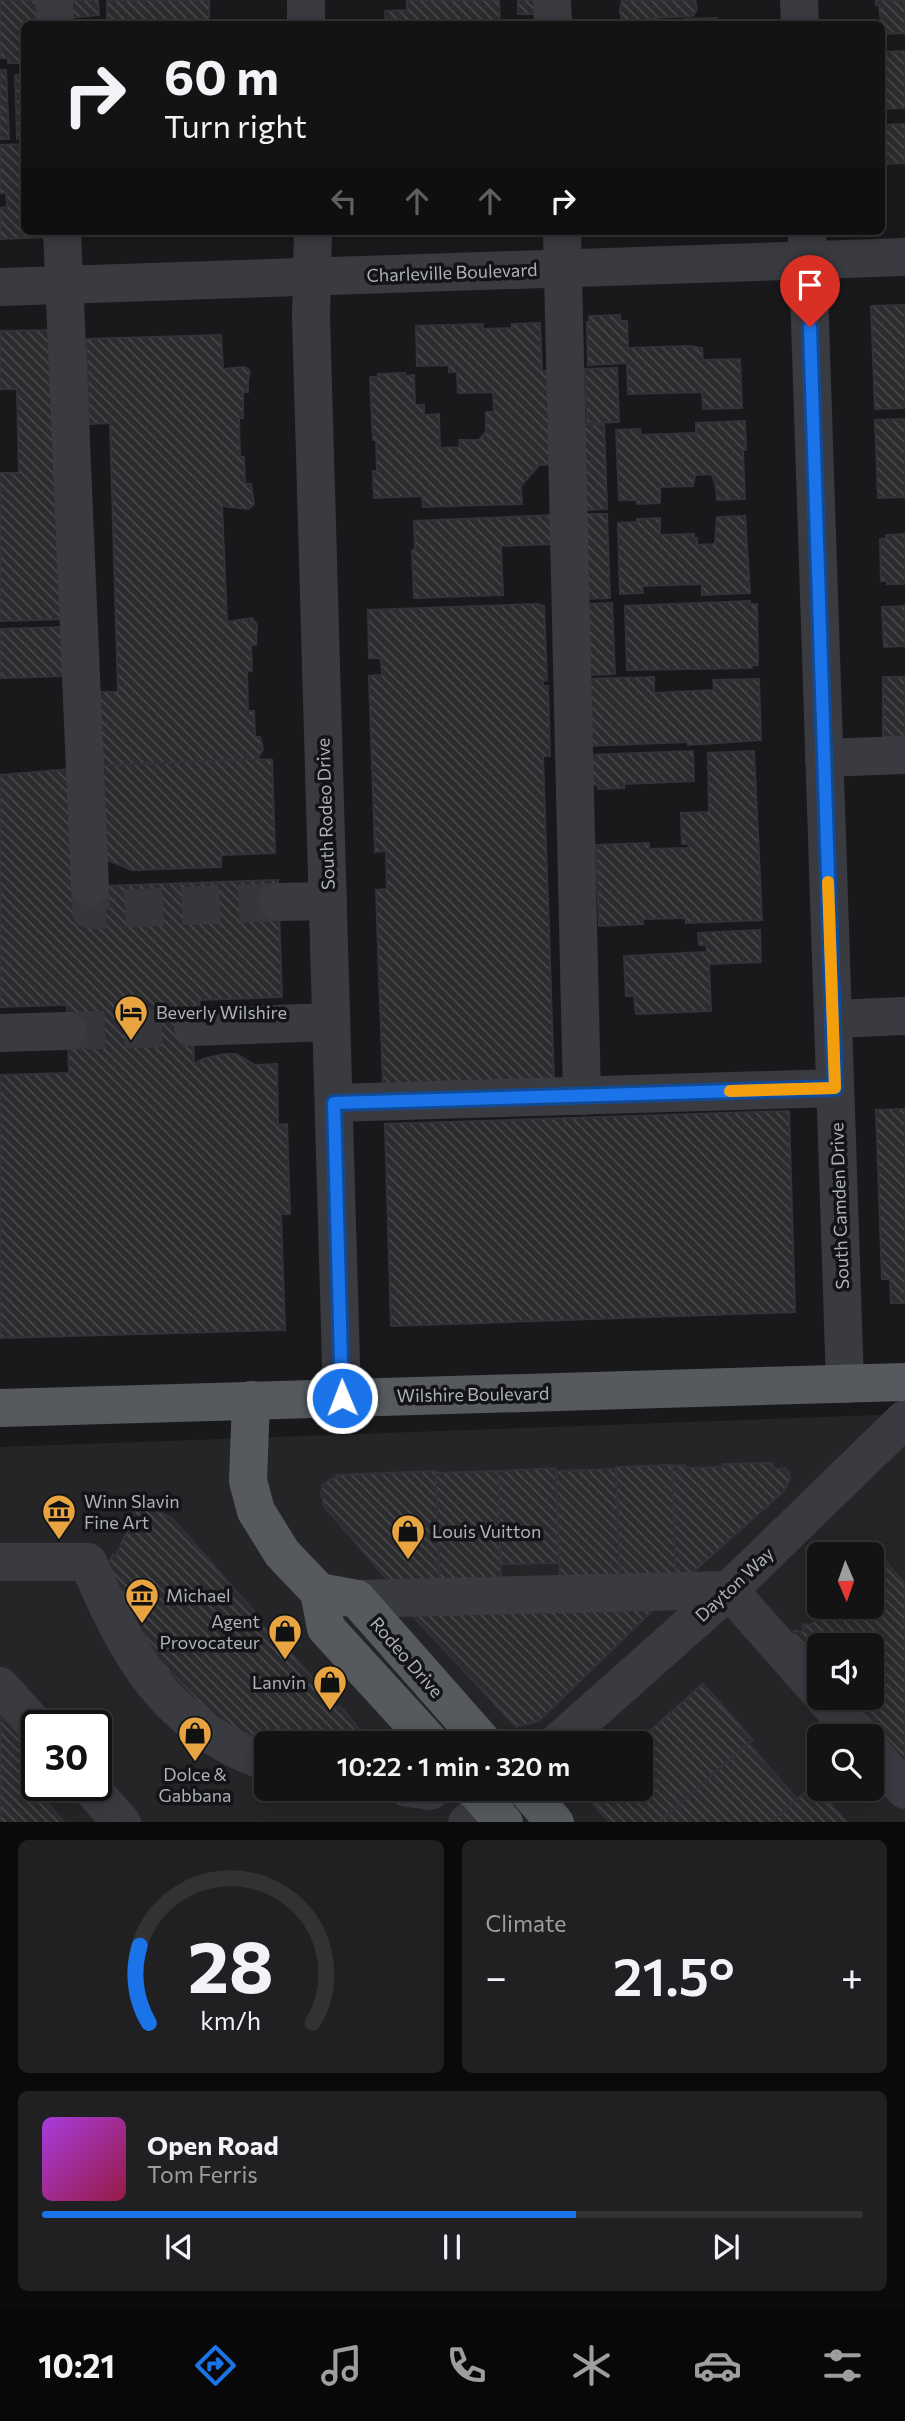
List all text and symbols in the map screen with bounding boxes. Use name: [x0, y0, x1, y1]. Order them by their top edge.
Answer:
text: 60 m: [164, 45, 279, 105]
icon: right: [49, 49, 140, 140]
text: Turn right: [164, 105, 307, 145]
icon: left: [325, 182, 363, 220]
icon: ahead: [398, 182, 436, 220]
icon: ahead: [471, 182, 509, 220]
icon: right: [544, 182, 582, 220]
pin: [780, 255, 840, 327]
street label: Charleville Boulevard: [366, 258, 538, 286]
icon: arrive: [791, 266, 829, 304]
street label: South Rodeo Drive: [311, 738, 339, 890]
hotel icon: Beverly Wilshire: [112, 993, 150, 1042]
place label: Beverly Wilshire: [156, 1001, 287, 1023]
street label: South Camden Drive: [825, 1122, 853, 1290]
position arrow: [305, 1361, 379, 1435]
street label: Wilshire Boulevard: [397, 1382, 549, 1406]
place label: Winn Slavin Fine Art: [84, 1490, 180, 1533]
museum icon: Winn Slavin Fine Art: [40, 1492, 78, 1541]
shop icon: Louis Vuitton: [389, 1512, 427, 1561]
place label: Louis Vuitton: [432, 1520, 541, 1542]
street label: Dayton Way: [690, 1542, 778, 1626]
north arrow: [807, 1542, 884, 1619]
map controls: [807, 1542, 884, 1801]
museum icon: Michael: [123, 1576, 161, 1625]
place label: Michael: [166, 1584, 231, 1606]
place label: Agent Provocateur: [159, 1610, 260, 1653]
shop icon: Agent Provocateur: [266, 1612, 304, 1661]
street label: Rodeo Drive: [366, 1612, 448, 1702]
button: sound: [807, 1633, 884, 1710]
shop icon: Lanvin: [311, 1663, 349, 1712]
place label: Lanvin: [252, 1671, 306, 1693]
speed limit sign: 30: [21, 1710, 112, 1801]
shop icon: Dolce & Gabbana: [176, 1714, 214, 1763]
button: search: [807, 1724, 884, 1801]
text: 10:22 · 1 min · 320 m: [337, 1750, 570, 1781]
place label: Dolce & Gabbana: [158, 1763, 232, 1806]
text: Climate: [486, 1909, 567, 1937]
text: 28: [188, 1919, 274, 2008]
text: 21.5°: [613, 1943, 735, 2007]
text: −: [486, 1952, 507, 1999]
text: +: [841, 1952, 863, 1999]
text: km/h: [200, 2004, 261, 2034]
text: Open Road: [147, 2129, 279, 2160]
text: Tom Ferris: [147, 2160, 258, 2188]
icon: previous: [160, 2228, 198, 2266]
icon: pause: [433, 2228, 471, 2266]
icon: next: [707, 2228, 745, 2266]
icon: directions: [191, 2341, 240, 2390]
icon: music: [317, 2341, 366, 2390]
icon: phone: [442, 2341, 491, 2390]
icon: climate: [567, 2341, 616, 2390]
icon: car: [693, 2341, 742, 2390]
icon: filters: [818, 2341, 867, 2390]
text: 10:21: [38, 2345, 115, 2385]

